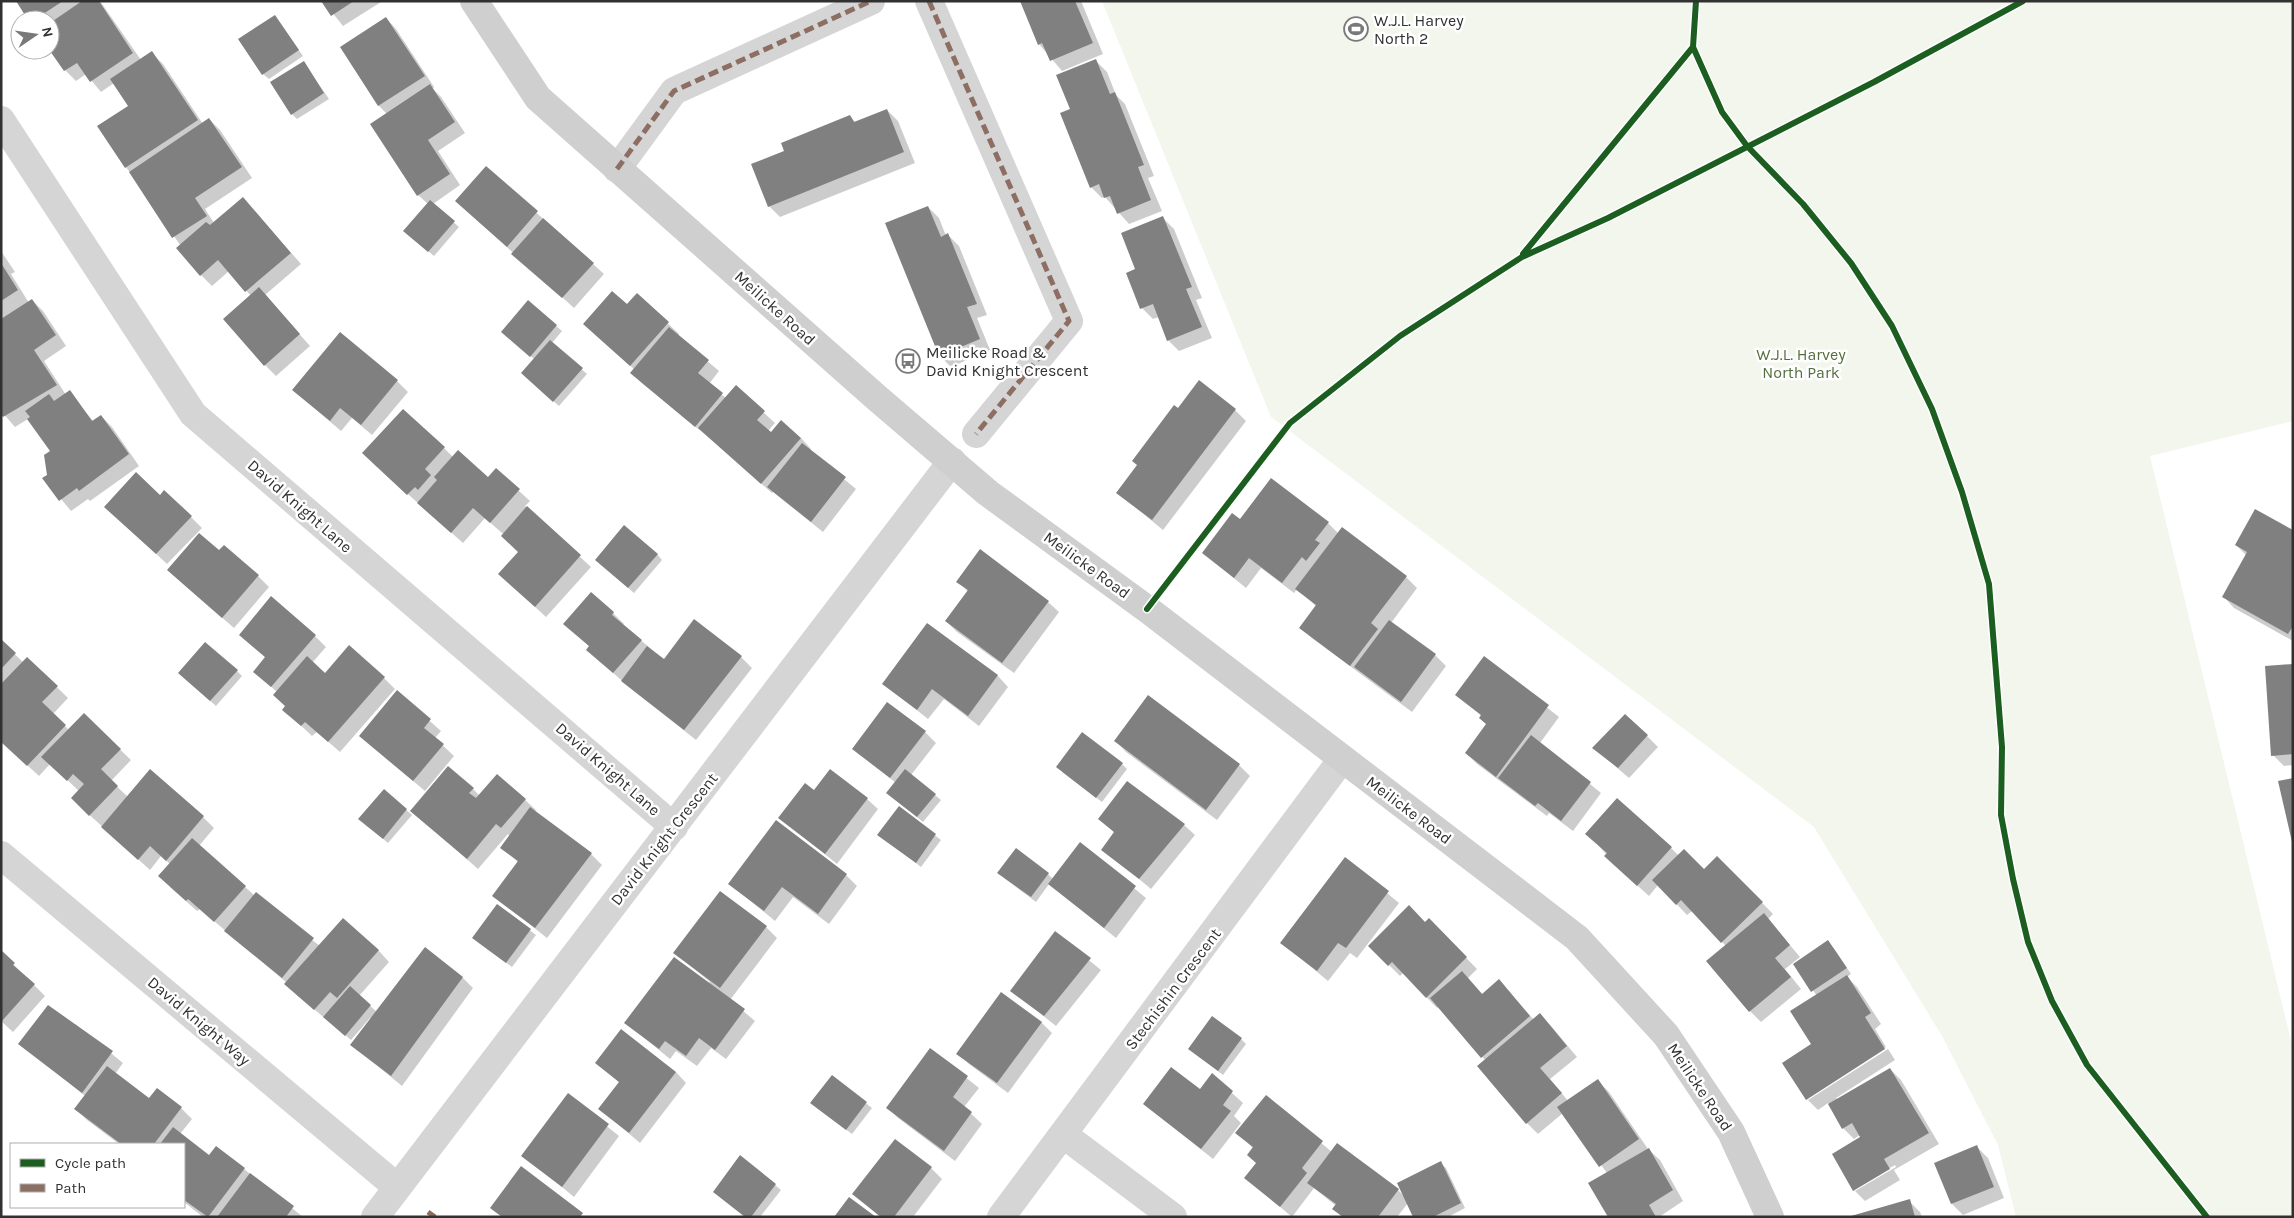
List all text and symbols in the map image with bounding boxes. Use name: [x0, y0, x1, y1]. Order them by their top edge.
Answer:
north arrow: [10, 10, 60, 60]
place label: W.J.L. Harvey North 2: [1374, 11, 1464, 48]
sports icon: W.J.L. Harvey North 2: [1343, 16, 1369, 42]
text: N: [38, 25, 57, 39]
street label: Meilicke Road: [731, 267, 819, 349]
place label: Meilicke Road & David Knight Crescent: [926, 343, 1088, 380]
park label: W.J.L. Harvey North Park: [1756, 345, 1846, 382]
bus stop icon: Meilicke Road & David Knight Crescent: [895, 348, 921, 374]
street label: David Knight Lane: [244, 455, 356, 557]
street label: Meilicke Road: [1040, 527, 1134, 603]
street label: David Knight Lane: [552, 718, 664, 820]
street label: David Knight Crescent: [607, 769, 721, 909]
street label: Meilicke Road: [1363, 772, 1455, 848]
street label: Stechishin Crescent: [1121, 924, 1225, 1054]
street label: David Knight Way: [144, 973, 255, 1070]
street label: Meilicke Road: [1664, 1039, 1736, 1135]
legend: [10, 1143, 185, 1208]
text: Cycle path: [55, 1154, 126, 1172]
text: Path: [55, 1179, 86, 1197]

